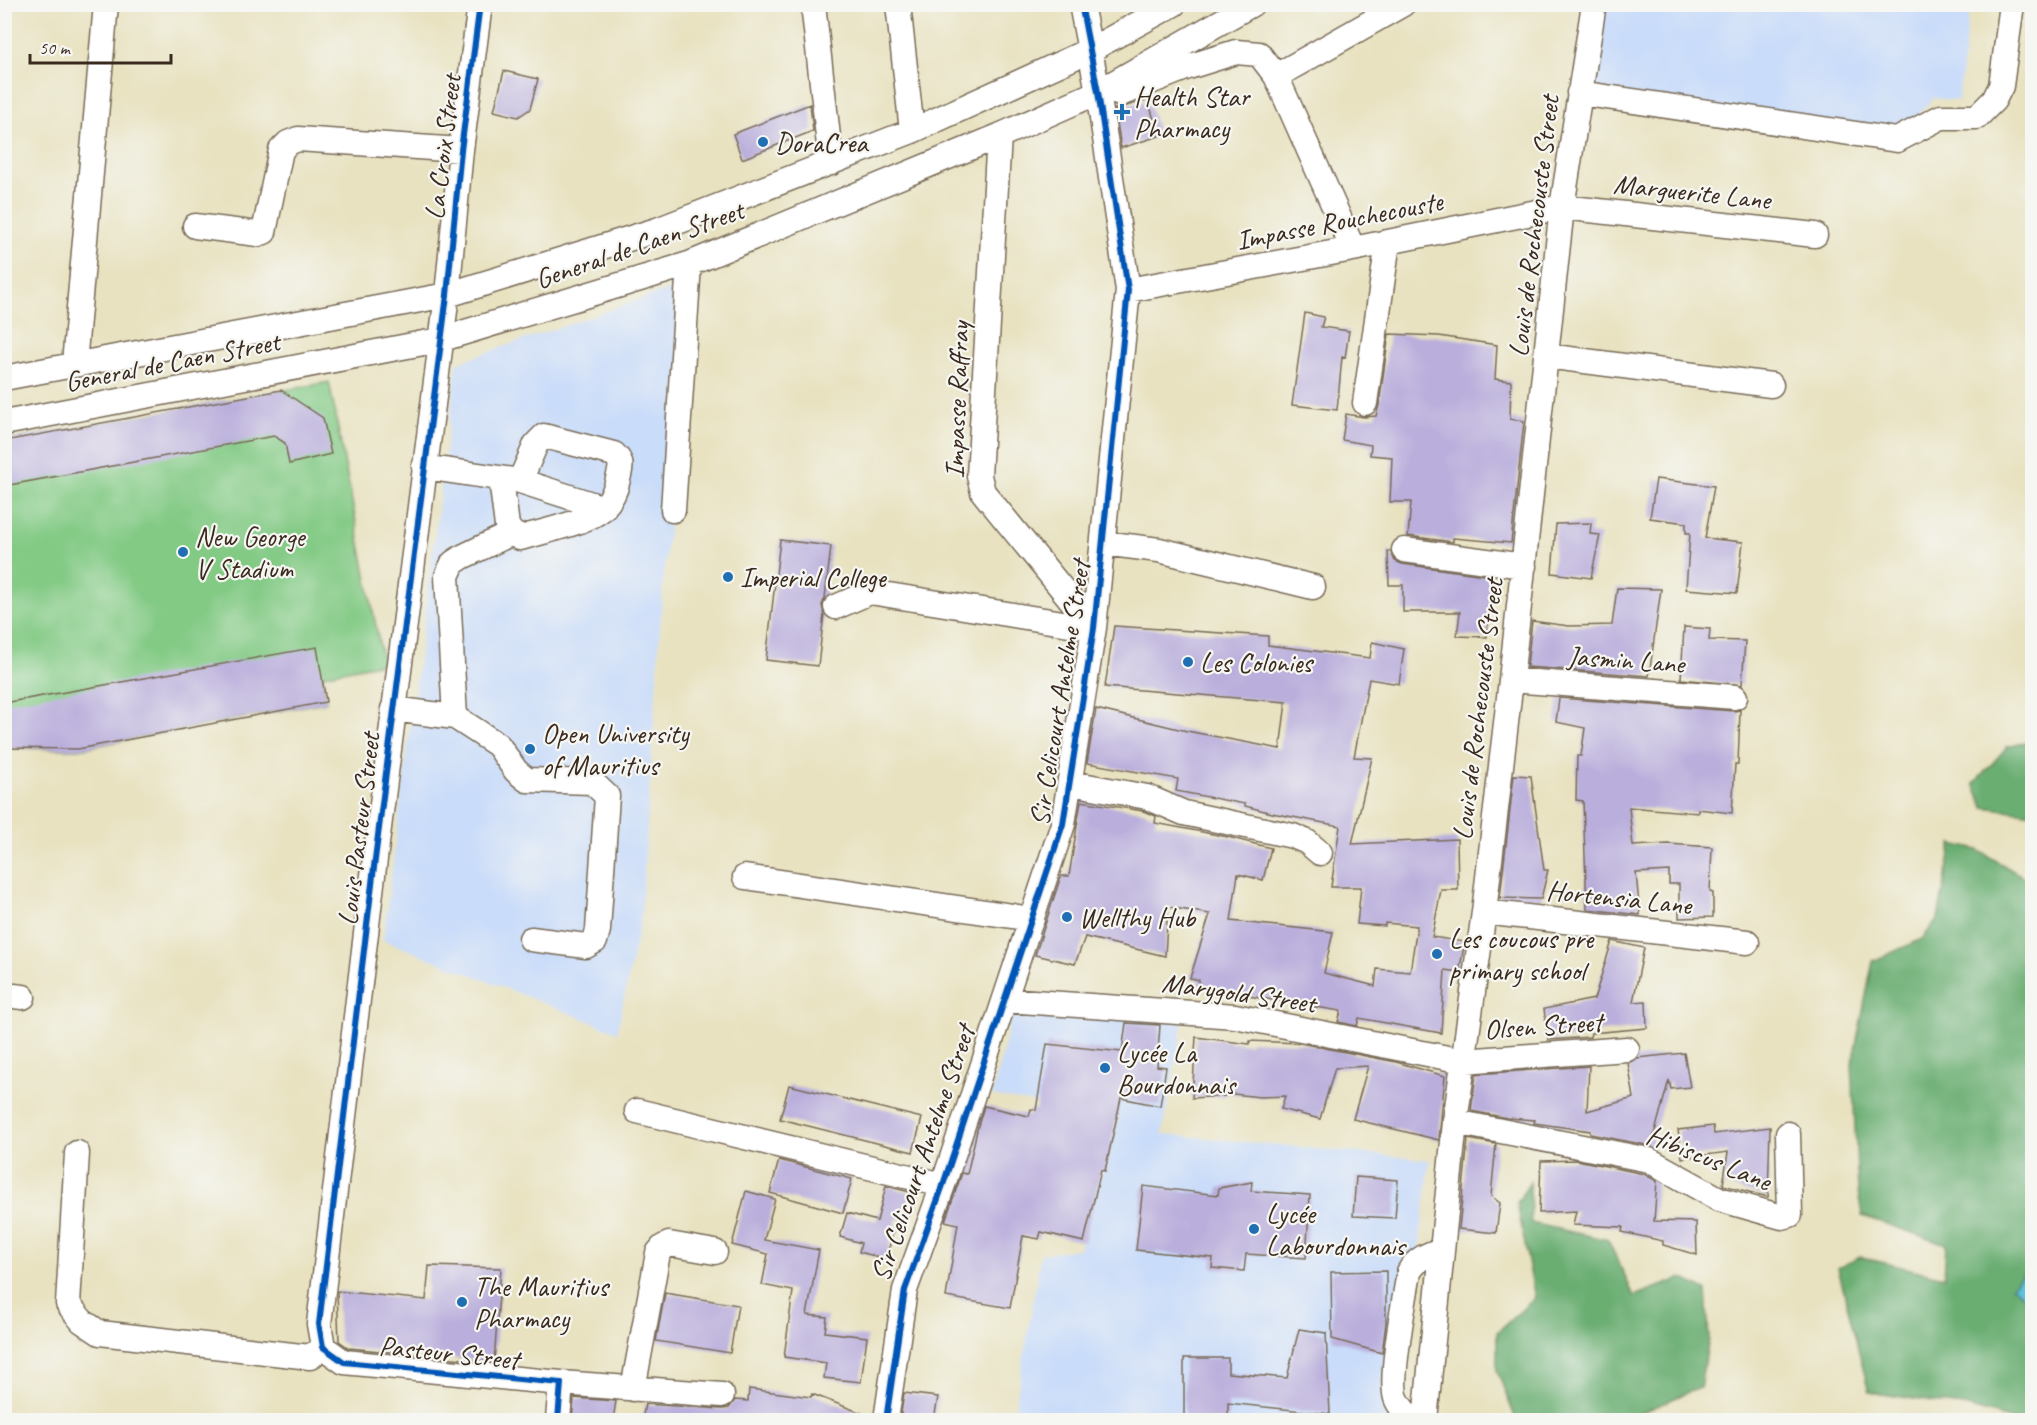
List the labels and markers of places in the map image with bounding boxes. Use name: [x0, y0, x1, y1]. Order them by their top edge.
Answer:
place label: Health Star Pharmacy: [1134, 79, 1251, 146]
marker: Health Star Pharmacy: [1115, 105, 1129, 119]
place label: DoraCrea: [775, 125, 869, 160]
marker: DoraCrea: [756, 135, 770, 149]
place label: New George V Stadium: [195, 519, 306, 586]
marker: New George V Stadium: [176, 545, 190, 559]
place label: Imperial College: [740, 560, 887, 595]
marker: Imperial College: [721, 570, 735, 584]
place label: Les Colonies: [1200, 645, 1314, 680]
marker: Les Colonies: [1181, 655, 1195, 669]
place label: Open University of Mauritius: [542, 716, 691, 783]
marker: Open University of Mauritius: [523, 742, 537, 756]
place label: Wellthy Hub: [1079, 900, 1197, 935]
marker: Wellthy Hub: [1060, 910, 1074, 924]
place label: Les coucous pre primary school: [1449, 921, 1595, 988]
marker: Les coucous pre primary school: [1430, 947, 1444, 961]
place label: Lycée La Bourdonnais: [1117, 1035, 1237, 1102]
marker: Lycée La Bourdonnais: [1098, 1061, 1112, 1075]
place label: Lycée Labourdonnais: [1266, 1196, 1407, 1263]
marker: Lycée Labourdonnais: [1247, 1222, 1261, 1236]
place label: The Mauritius Pharmacy: [474, 1269, 610, 1336]
marker: The Mauritius Pharmacy: [455, 1295, 469, 1309]

